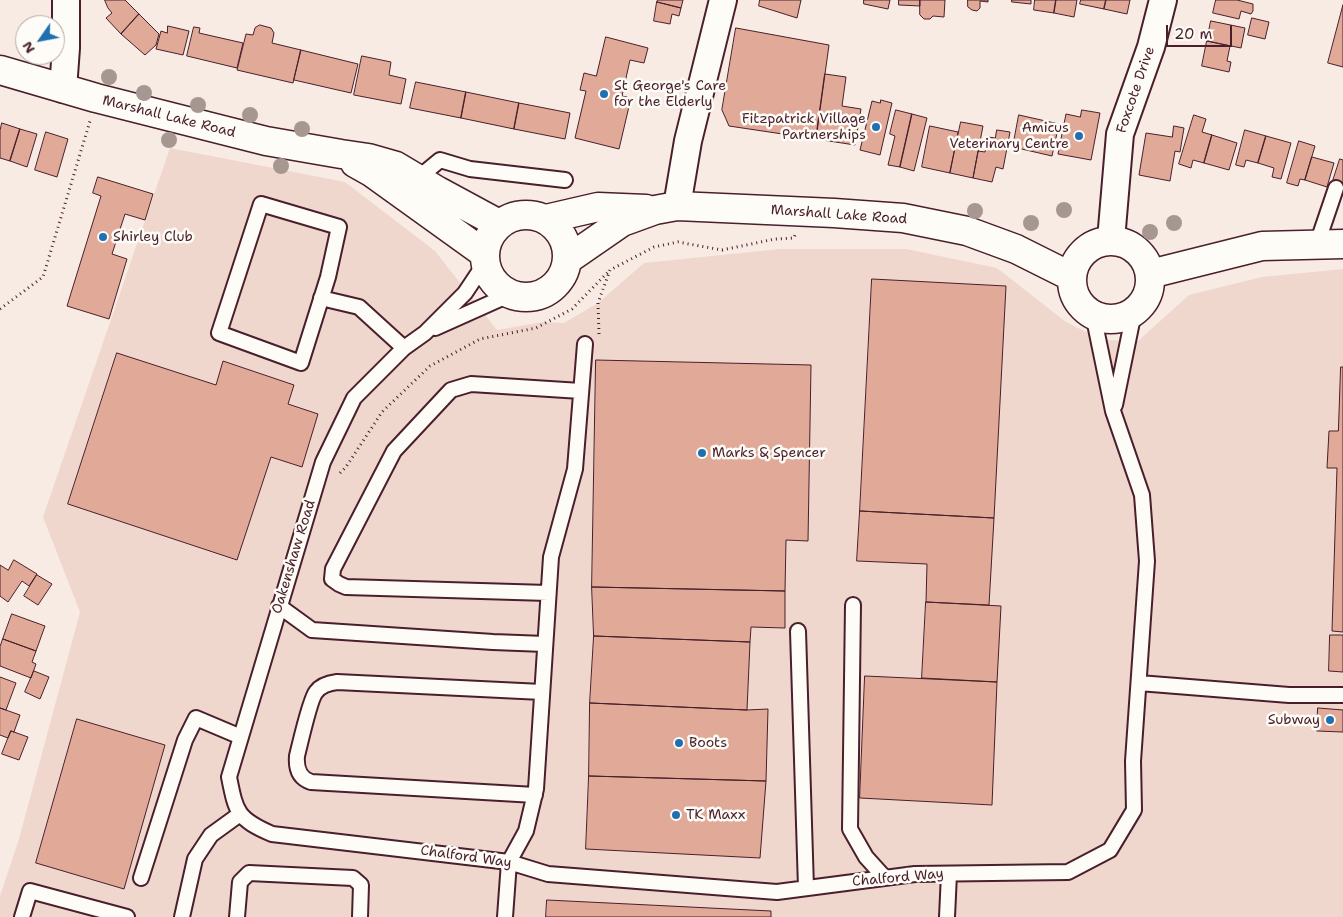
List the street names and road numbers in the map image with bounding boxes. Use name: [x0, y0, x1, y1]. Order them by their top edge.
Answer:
street label: Foxcote Drive: [1113, 44, 1159, 136]
street label: Marshall Lake Road: [101, 92, 237, 142]
street label: Marshall Lake Road: [770, 202, 908, 228]
street label: Oakenshaw Road: [269, 498, 319, 616]
street label: Chalford Way: [419, 842, 513, 872]
street label: Chalford Way: [852, 866, 944, 890]

